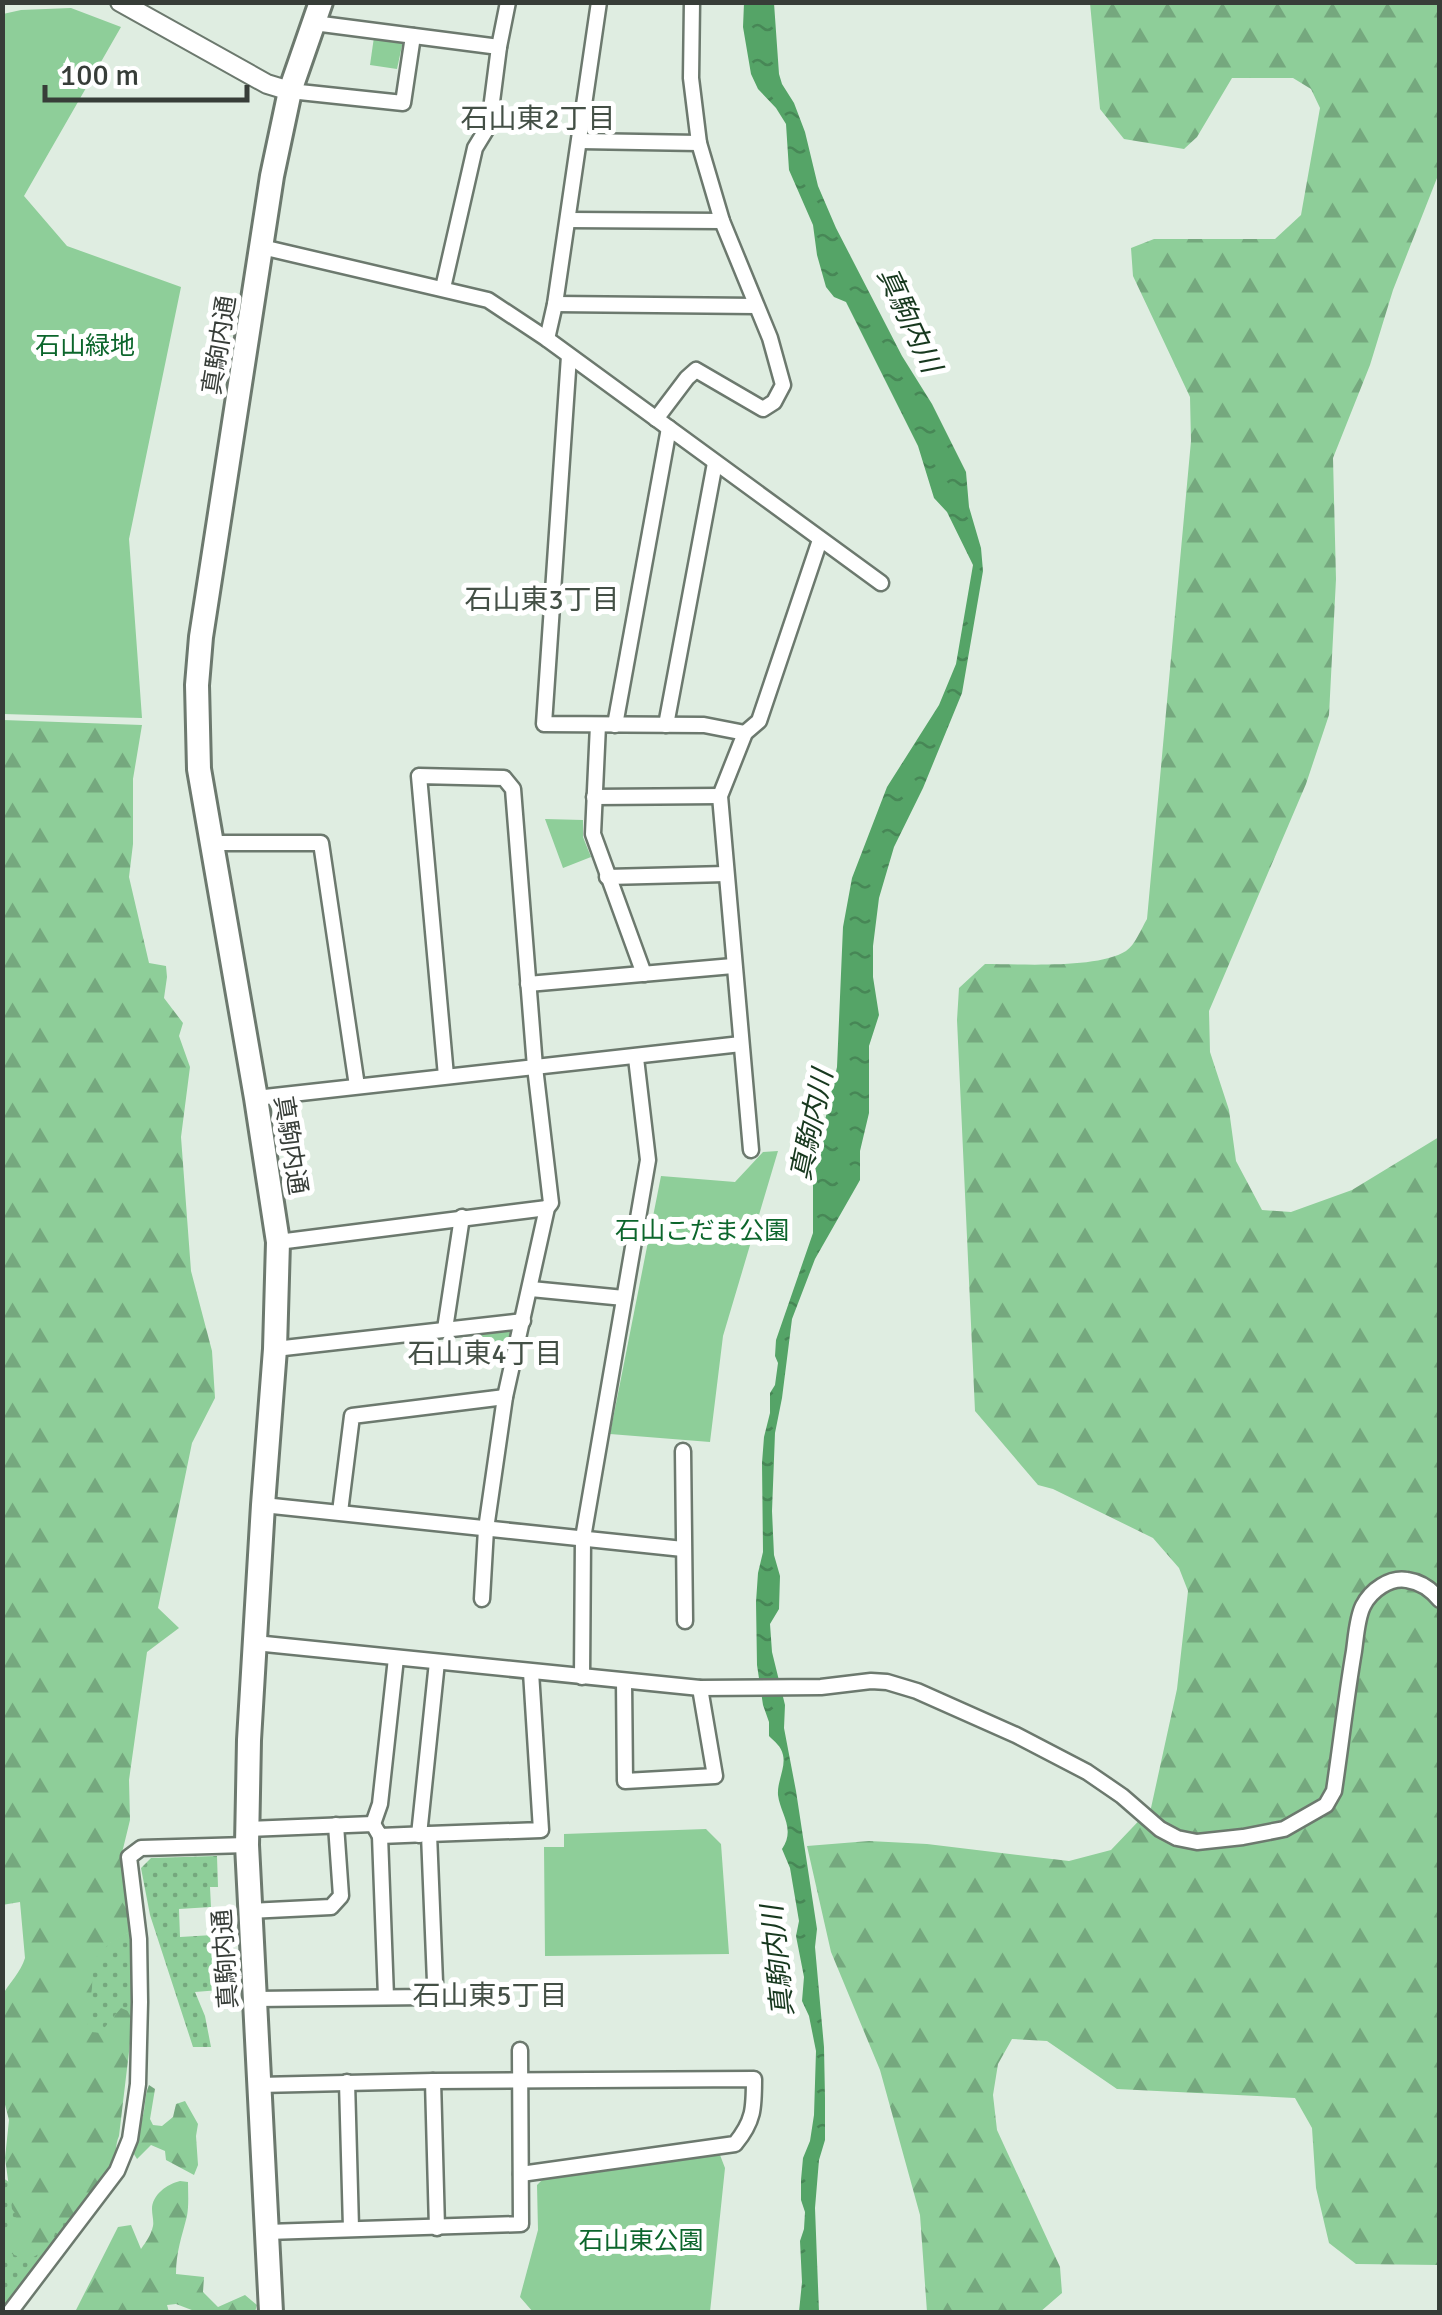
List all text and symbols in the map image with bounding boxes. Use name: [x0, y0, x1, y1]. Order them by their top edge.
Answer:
scale bar: [45, 40, 248, 102]
text: 100 m: [60, 57, 139, 94]
district label: 石山東2丁目: [460, 102, 616, 136]
water label: 真駒内川: [870, 262, 949, 381]
street label: 真駒内通: [196, 293, 242, 397]
park label: 石山緑地: [35, 330, 135, 361]
district label: 石山東3丁目: [464, 583, 620, 617]
water label: 真駒内川: [784, 1064, 841, 1183]
street label: 真駒内通: [268, 1093, 314, 1197]
park label: 石山こだま公園: [615, 1215, 789, 1246]
district label: 石山東4丁目: [407, 1337, 563, 1371]
water label: 真駒内川: [755, 1901, 801, 2018]
street label: 真駒内通: [206, 1908, 244, 2010]
district label: 石山東5丁目: [412, 1979, 568, 2013]
park label: 石山東公園: [578, 2225, 704, 2256]

